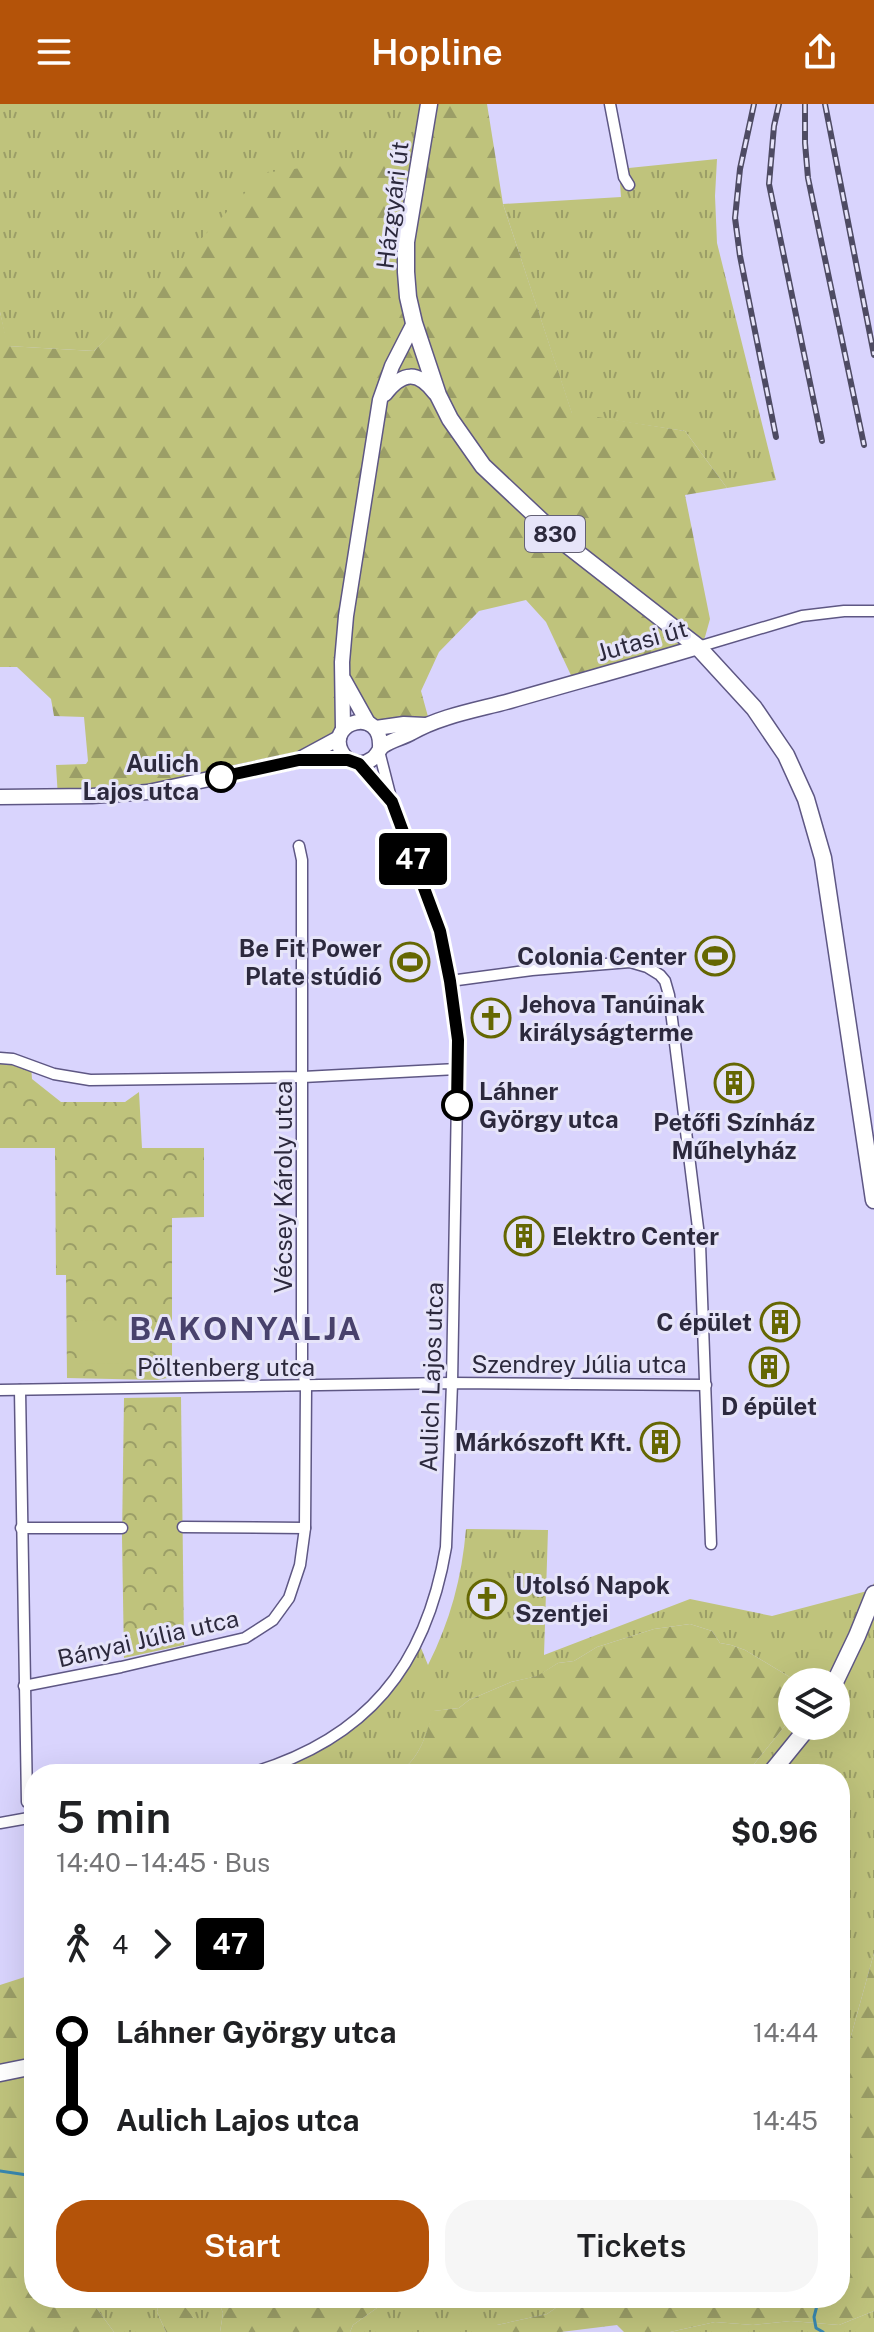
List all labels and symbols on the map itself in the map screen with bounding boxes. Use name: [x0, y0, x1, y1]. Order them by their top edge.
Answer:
street label: Házgyári út: [370, 140, 414, 270]
road number: 830: [525, 516, 585, 552]
street label: Jutasi út: [594, 614, 690, 666]
place label: Aulich Lajos utca: [83, 749, 199, 805]
marker: Aulich Lajos utca: [206, 762, 236, 792]
line badge: 47: [377, 833, 449, 885]
place label: Be Fit Power Plate stúdió: [239, 934, 382, 990]
sports icon: Colonia Center: [694, 935, 736, 977]
sports icon: Be Fit Power Plate stúdió: [389, 941, 431, 983]
place label: Colonia Center: [517, 942, 687, 970]
place label: Jehova Tanúinak királyságterme: [519, 990, 705, 1046]
church icon: Jehova Tanúinak királyságterme: [470, 997, 512, 1039]
building icon: Petőfi Színház Műhelyház: [713, 1062, 755, 1104]
place label: Láhner György utca: [479, 1077, 619, 1133]
street label: Vécsey Károly utca: [269, 1081, 297, 1293]
marker: Láhner György utca: [442, 1090, 472, 1120]
place label: Petőfi Színház Műhelyház: [653, 1108, 815, 1164]
building icon: Elektro Center: [503, 1215, 545, 1257]
place label: Elektro Center: [552, 1222, 719, 1250]
street label: Aulich Lajos utca: [414, 1282, 448, 1472]
building icon: C épület: [759, 1301, 801, 1343]
place label: C épület: [656, 1308, 752, 1336]
district label: BAKONYALJA: [129, 1310, 363, 1347]
building icon: D épület: [748, 1346, 790, 1388]
street label: Szendrey Júlia utca: [471, 1350, 687, 1378]
street label: Pöltenberg utca: [137, 1353, 315, 1381]
place label: D épület: [721, 1392, 817, 1420]
building icon: Márkószoft Kft.: [639, 1421, 681, 1463]
place label: Márkószoft Kft.: [455, 1428, 632, 1456]
place label: Utolsó Napok Szentjei: [515, 1571, 670, 1627]
church icon: Utolsó Napok Szentjei: [466, 1578, 508, 1620]
street label: Bányai Júlia utca: [55, 1604, 241, 1672]

